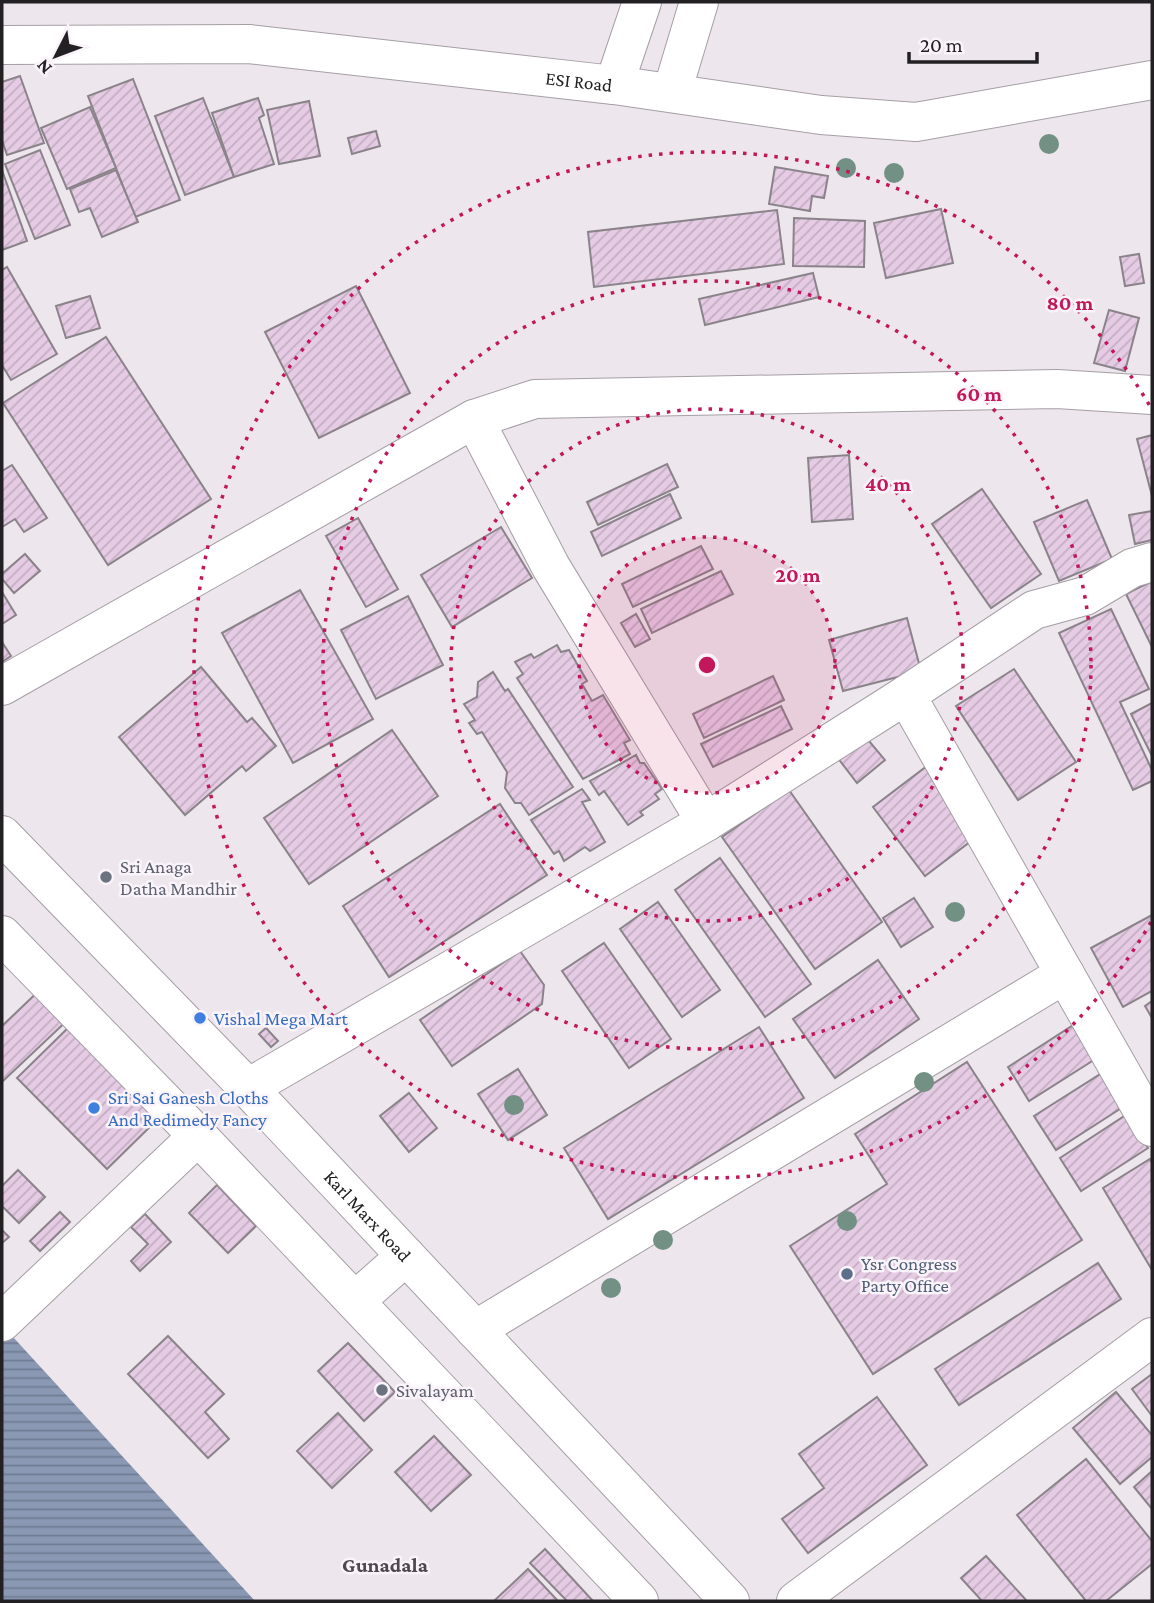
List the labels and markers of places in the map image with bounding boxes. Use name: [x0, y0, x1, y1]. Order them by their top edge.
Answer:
centre of rings: [695, 653, 719, 677]
place label: Sri Anaga Datha Mandhir: [120, 856, 237, 899]
marker: Sri Anaga Datha Mandhir: [98, 869, 114, 885]
place label: Vishal Mega Mart: [214, 1008, 348, 1029]
marker: Vishal Mega Mart: [192, 1010, 208, 1026]
place label: Sri Sai Ganesh Cloths And Redimedy Fancy: [108, 1087, 269, 1130]
marker: Sri Sai Ganesh Cloths And Redimedy Fancy: [86, 1100, 102, 1116]
place label: Ysr Congress Party Office: [861, 1253, 957, 1296]
marker: Ysr Congress Party Office: [839, 1266, 855, 1282]
place label: Sivalayam: [396, 1380, 474, 1401]
marker: Sivalayam: [374, 1382, 390, 1398]

